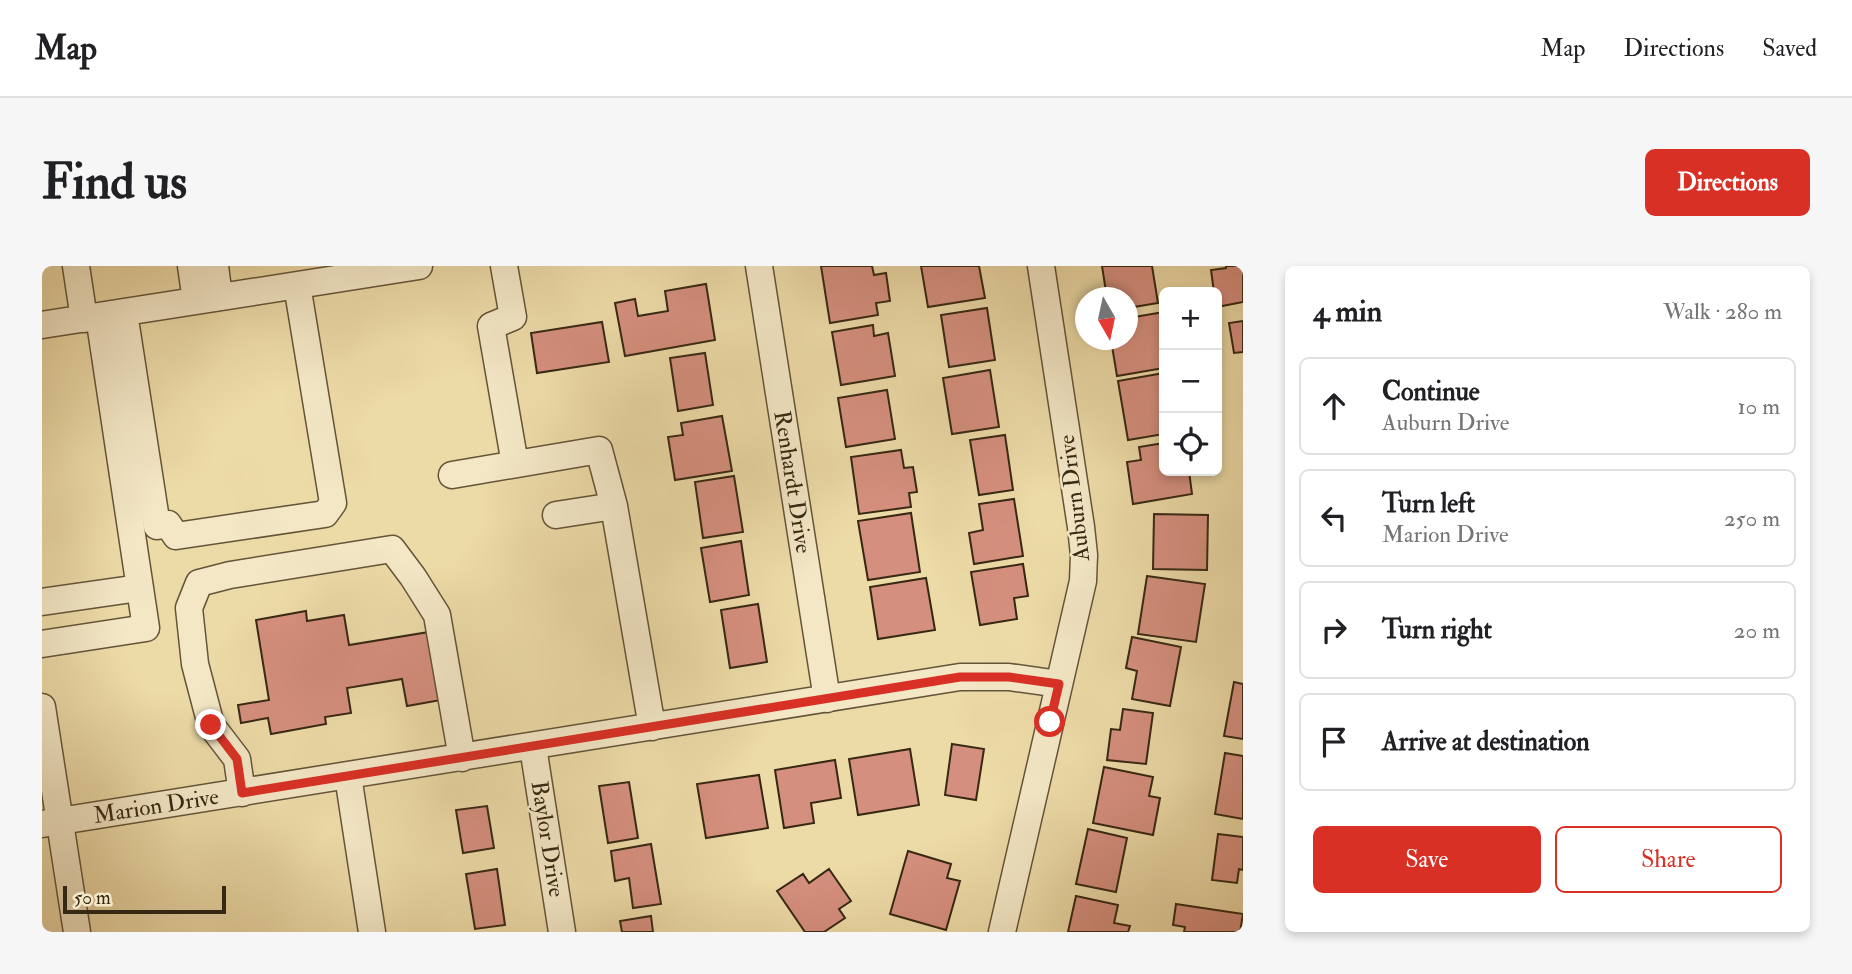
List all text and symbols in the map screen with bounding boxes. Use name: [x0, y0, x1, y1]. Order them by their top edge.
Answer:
text: Map: [35, 28, 97, 69]
text: Map: [1540, 33, 1585, 64]
text: Directions: [1623, 33, 1724, 64]
text: Saved: [1762, 33, 1817, 64]
button: Directions: [1645, 149, 1810, 216]
text: Find us: [42, 152, 187, 213]
north arrow: [1075, 287, 1138, 350]
map controls: [1159, 287, 1222, 476]
button: +: [1159, 287, 1222, 350]
text: 4 min: [1313, 293, 1382, 330]
text: Walk · 280 m: [1663, 297, 1782, 326]
button: −: [1159, 350, 1222, 413]
text: Continue: [1382, 376, 1480, 408]
icon: ahead: [1315, 387, 1353, 425]
text: 10 m: [1737, 392, 1780, 421]
text: Auburn Drive: [1382, 408, 1509, 437]
street label: Renhardt Drive: [767, 409, 819, 556]
button: locate: [1159, 413, 1222, 476]
street label: Auburn Drive: [1052, 433, 1096, 564]
text: Turn left: [1382, 488, 1475, 520]
icon: left: [1315, 499, 1353, 537]
text: 250 m: [1724, 504, 1780, 533]
text: Marion Drive: [1382, 520, 1509, 549]
icon: right: [1315, 611, 1353, 649]
text: Turn right: [1382, 614, 1492, 646]
text: 20 m: [1734, 616, 1780, 645]
route start: [1034, 706, 1065, 737]
route end: [195, 709, 226, 740]
icon: arrive: [1315, 723, 1353, 761]
text: Arrive at destination: [1382, 726, 1590, 758]
street label: Baylor Drive: [525, 779, 572, 900]
street label: Marion Drive: [91, 782, 221, 830]
button: Save: [1313, 826, 1541, 893]
button: Share: [1555, 826, 1782, 893]
scale bar: [63, 883, 226, 915]
text: 50 m: [74, 886, 111, 910]

